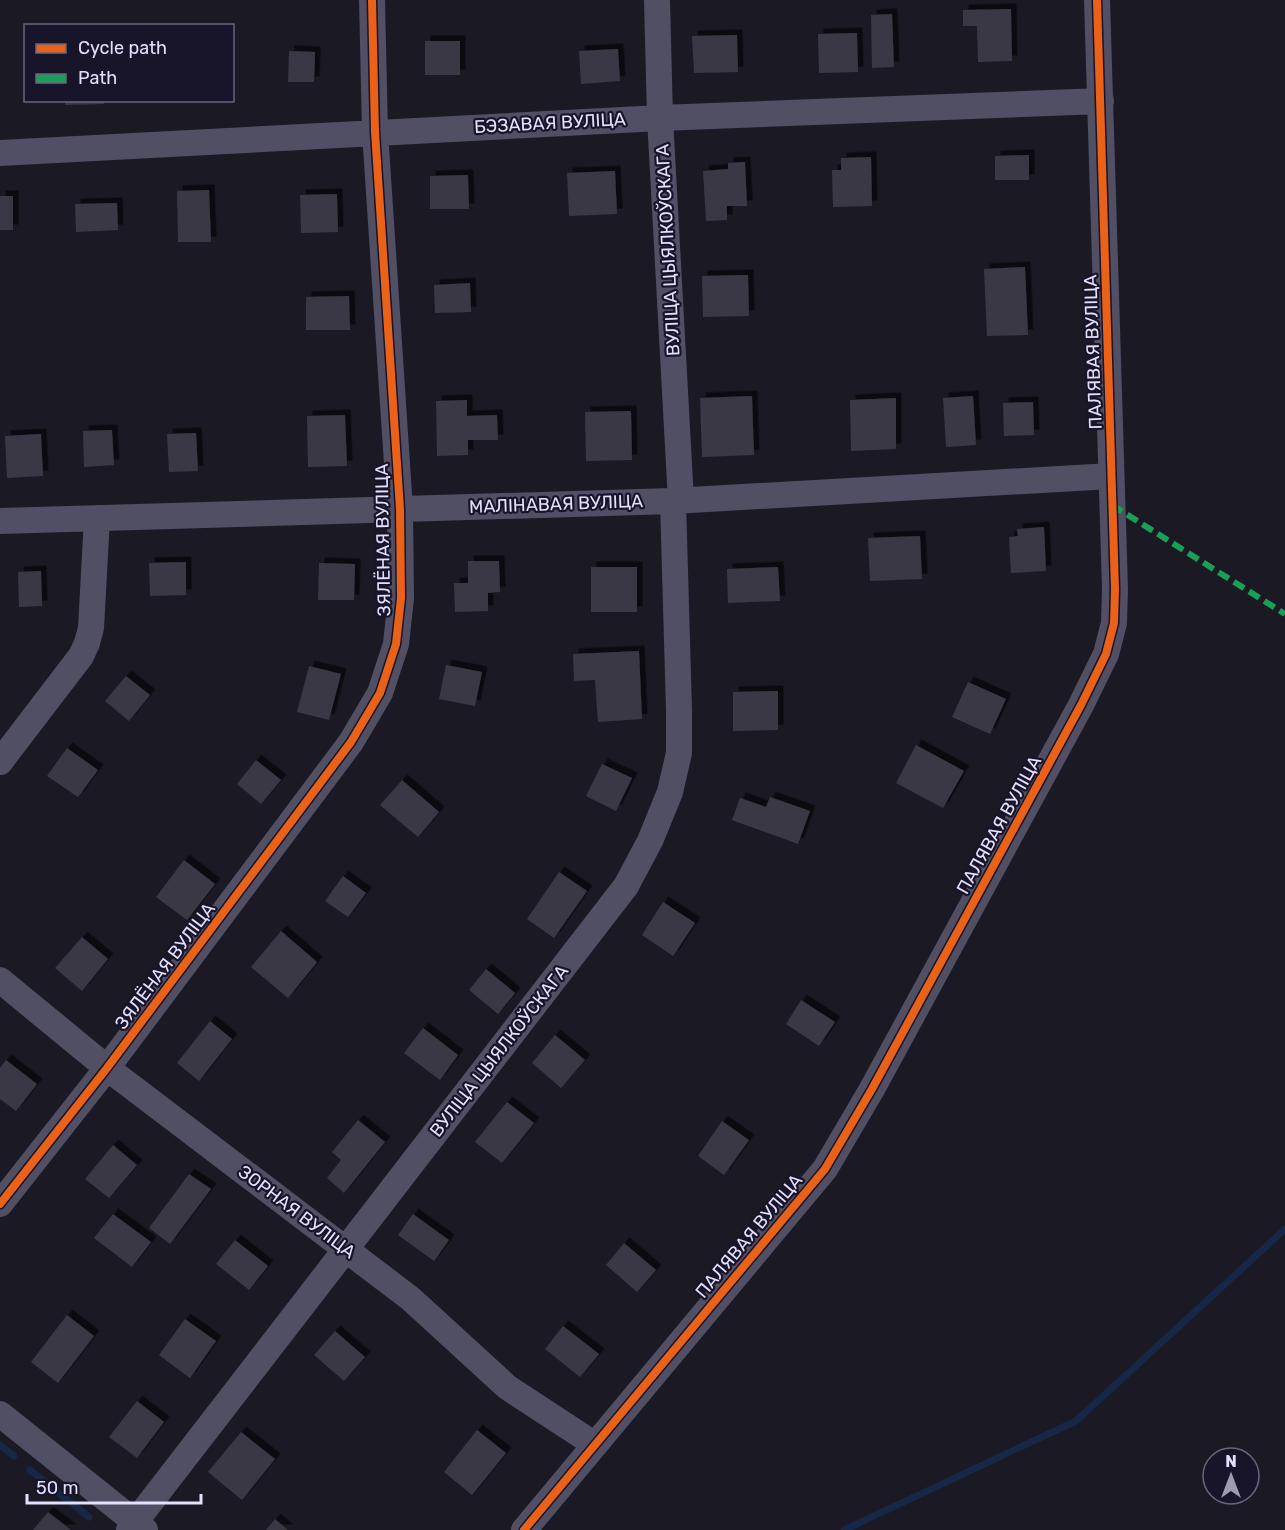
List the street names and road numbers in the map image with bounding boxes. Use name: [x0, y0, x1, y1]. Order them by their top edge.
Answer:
street label: БЭЗАВАЯ ВУЛІЦА: [474, 108, 626, 138]
street label: ВУЛІЦА ЦЫЯЛКОЎСКАГА: [651, 143, 685, 357]
street label: ПАЛЯВАЯ ВУЛІЦА: [1079, 274, 1107, 430]
street label: ЗЯЛЁНАЯ ВУЛІЦА: [371, 463, 395, 617]
street label: МАЛІНАВАЯ ВУЛІЦА: [469, 490, 643, 518]
street label: ПАЛЯВАЯ ВУЛІЦА: [952, 752, 1046, 898]
street label: ЗЯЛЁНАЯ ВУЛІЦА: [110, 898, 220, 1034]
street label: ВУЛІЦА ЦЫЯЛКОЎСКАГА: [425, 961, 573, 1141]
street label: ЗОРНАЯ ВУЛІЦА: [234, 1161, 360, 1263]
street label: ПАЛЯВАЯ ВУЛІЦА: [691, 1170, 807, 1302]

